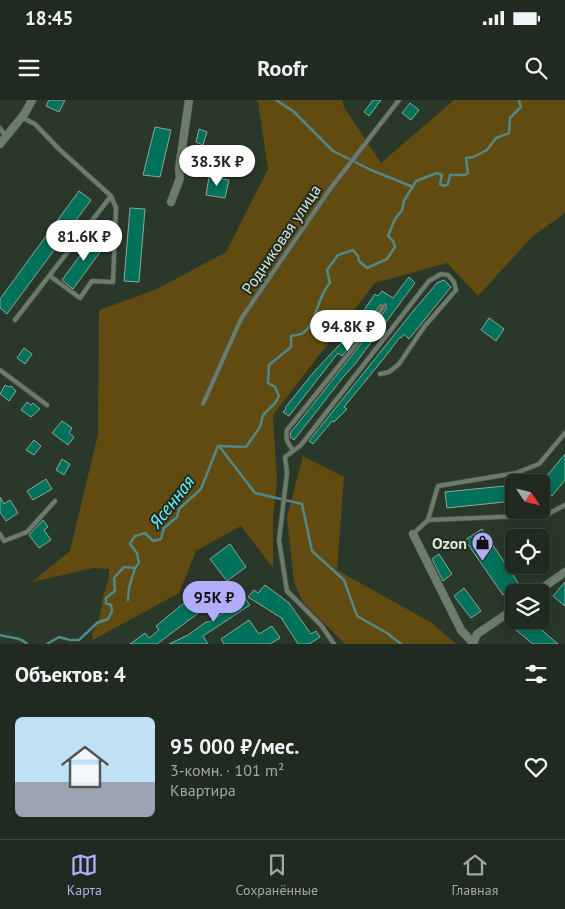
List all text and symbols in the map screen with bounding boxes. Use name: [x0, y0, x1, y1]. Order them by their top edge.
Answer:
text: 18:45: [25, 6, 73, 30]
icon: menu: [15, 54, 43, 82]
text: Roofr: [257, 54, 308, 82]
icon: search: [522, 54, 550, 82]
pin: 38.3K ₽: [171, 144, 263, 187]
text: 38.3K ₽: [190, 151, 244, 171]
street label: Родниковая улица: [237, 181, 325, 297]
pin: 81.6K ₽: [38, 220, 130, 262]
text: 81.6K ₽: [57, 226, 111, 246]
pin: 94.8K ₽: [302, 310, 394, 352]
text: 94.8K ₽: [321, 316, 375, 336]
water label: Ясенная: [143, 470, 200, 534]
north arrow: [505, 474, 550, 519]
map controls: [505, 474, 550, 629]
button: locate: [505, 529, 550, 574]
shop icon: Ozon: [471, 531, 495, 562]
place label: Ozon: [432, 533, 467, 553]
pin: 95K ₽: [179, 580, 249, 623]
button: layers: [505, 584, 550, 629]
text: 95K ₽: [194, 587, 234, 607]
icon: filters: [522, 660, 550, 688]
text: Объектов: 4: [15, 661, 126, 688]
text: 95 000 ₽/мес.: [170, 733, 299, 760]
icon: home: [55, 737, 115, 797]
icon: heart: [522, 753, 550, 781]
text: 3-комн. · 101 m²: [170, 760, 284, 780]
text: Квартира: [170, 780, 236, 800]
tab: Карта: [67, 851, 102, 899]
tab: Сохранённые: [235, 851, 318, 899]
tab: Главная: [451, 851, 498, 899]

